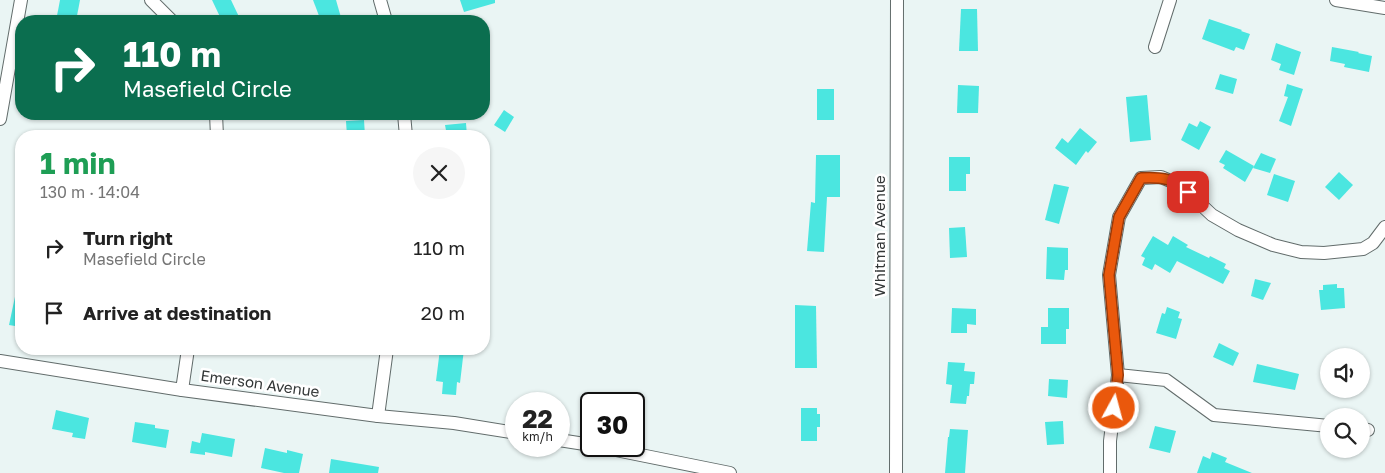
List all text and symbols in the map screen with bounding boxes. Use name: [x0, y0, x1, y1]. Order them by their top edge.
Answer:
text: 110 m: [123, 33, 221, 75]
icon: right: [40, 35, 105, 100]
text: Masefield Circle: [123, 75, 292, 102]
text: 1 min: [40, 145, 116, 181]
button: close: [413, 147, 465, 199]
pin: [1167, 171, 1209, 213]
street label: Whitman Avenue: [870, 175, 888, 297]
icon: arrive: [1174, 178, 1202, 206]
text: 130 m · 14:04: [40, 182, 140, 202]
text: Turn right: [83, 226, 173, 249]
icon: right: [40, 234, 68, 262]
text: 110 m: [413, 236, 465, 259]
text: Masefield Circle: [83, 249, 206, 269]
icon: arrive: [40, 299, 68, 327]
text: Arrive at destination: [83, 301, 271, 324]
text: 20 m: [421, 301, 465, 324]
map controls: [1320, 348, 1370, 458]
button: sound: [1320, 348, 1370, 398]
street label: Emerson Avenue: [200, 366, 321, 400]
position arrow: [1087, 381, 1139, 433]
speed limit sign: 30: [580, 392, 645, 457]
text: 22: [522, 403, 553, 434]
button: search: [1320, 408, 1370, 458]
text: km/h: [522, 429, 553, 444]

